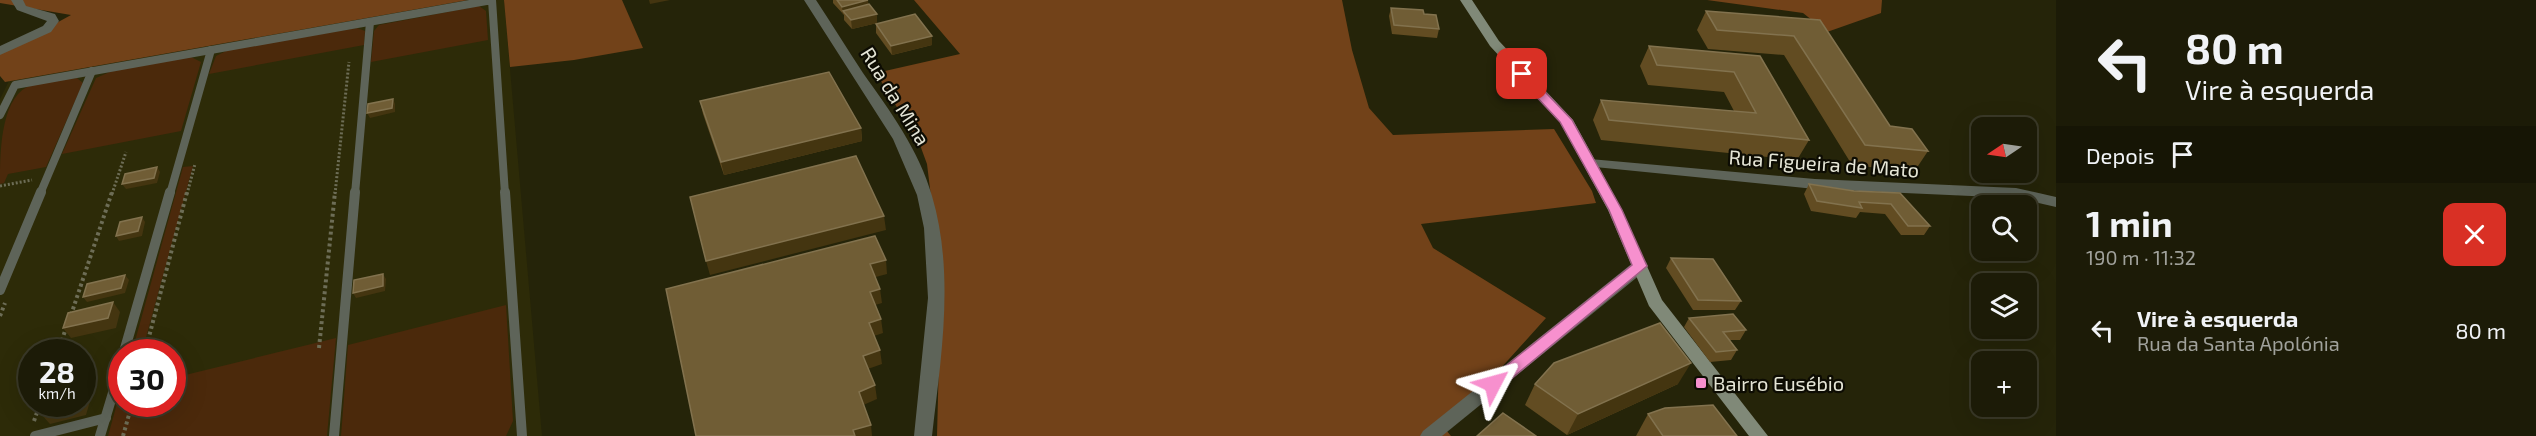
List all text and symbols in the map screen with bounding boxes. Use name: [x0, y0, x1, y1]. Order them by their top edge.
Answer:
text: 80 m: [2185, 22, 2284, 72]
icon: left: [2086, 24, 2164, 102]
street label: Rua da Mina: [856, 42, 936, 150]
pin: [1496, 48, 1547, 99]
icon: arrive: [1505, 57, 1538, 90]
text: Vire à esquerda: [2185, 73, 2374, 105]
north arrow: [1971, 117, 2037, 183]
map controls: [1971, 117, 2037, 417]
icon: arrive: [2166, 138, 2199, 171]
text: Depois: [2086, 142, 2154, 168]
street label: Rua Figueira de Mato: [1728, 144, 1920, 182]
button: search: [1971, 195, 2037, 261]
text: 1 min: [2086, 201, 2173, 244]
button: close: [2443, 203, 2506, 266]
text: 190 m · 11:32: [2086, 245, 2196, 269]
button: layers: [1971, 273, 2037, 339]
text: Vire à esquerda: [2137, 305, 2298, 331]
icon: left: [2086, 314, 2119, 347]
text: 80 m: [2455, 317, 2506, 343]
text: Rua da Santa Apolónia: [2137, 331, 2340, 355]
speed limit sign: 30: [108, 339, 186, 417]
button: +: [1971, 351, 2037, 417]
position arrow: [1461, 352, 1525, 416]
text: 28: [39, 353, 75, 389]
place label: Bairro Eusébio: [1713, 371, 1844, 395]
marker: Bairro Eusébio: [1694, 376, 1708, 390]
text: km/h: [38, 384, 76, 402]

